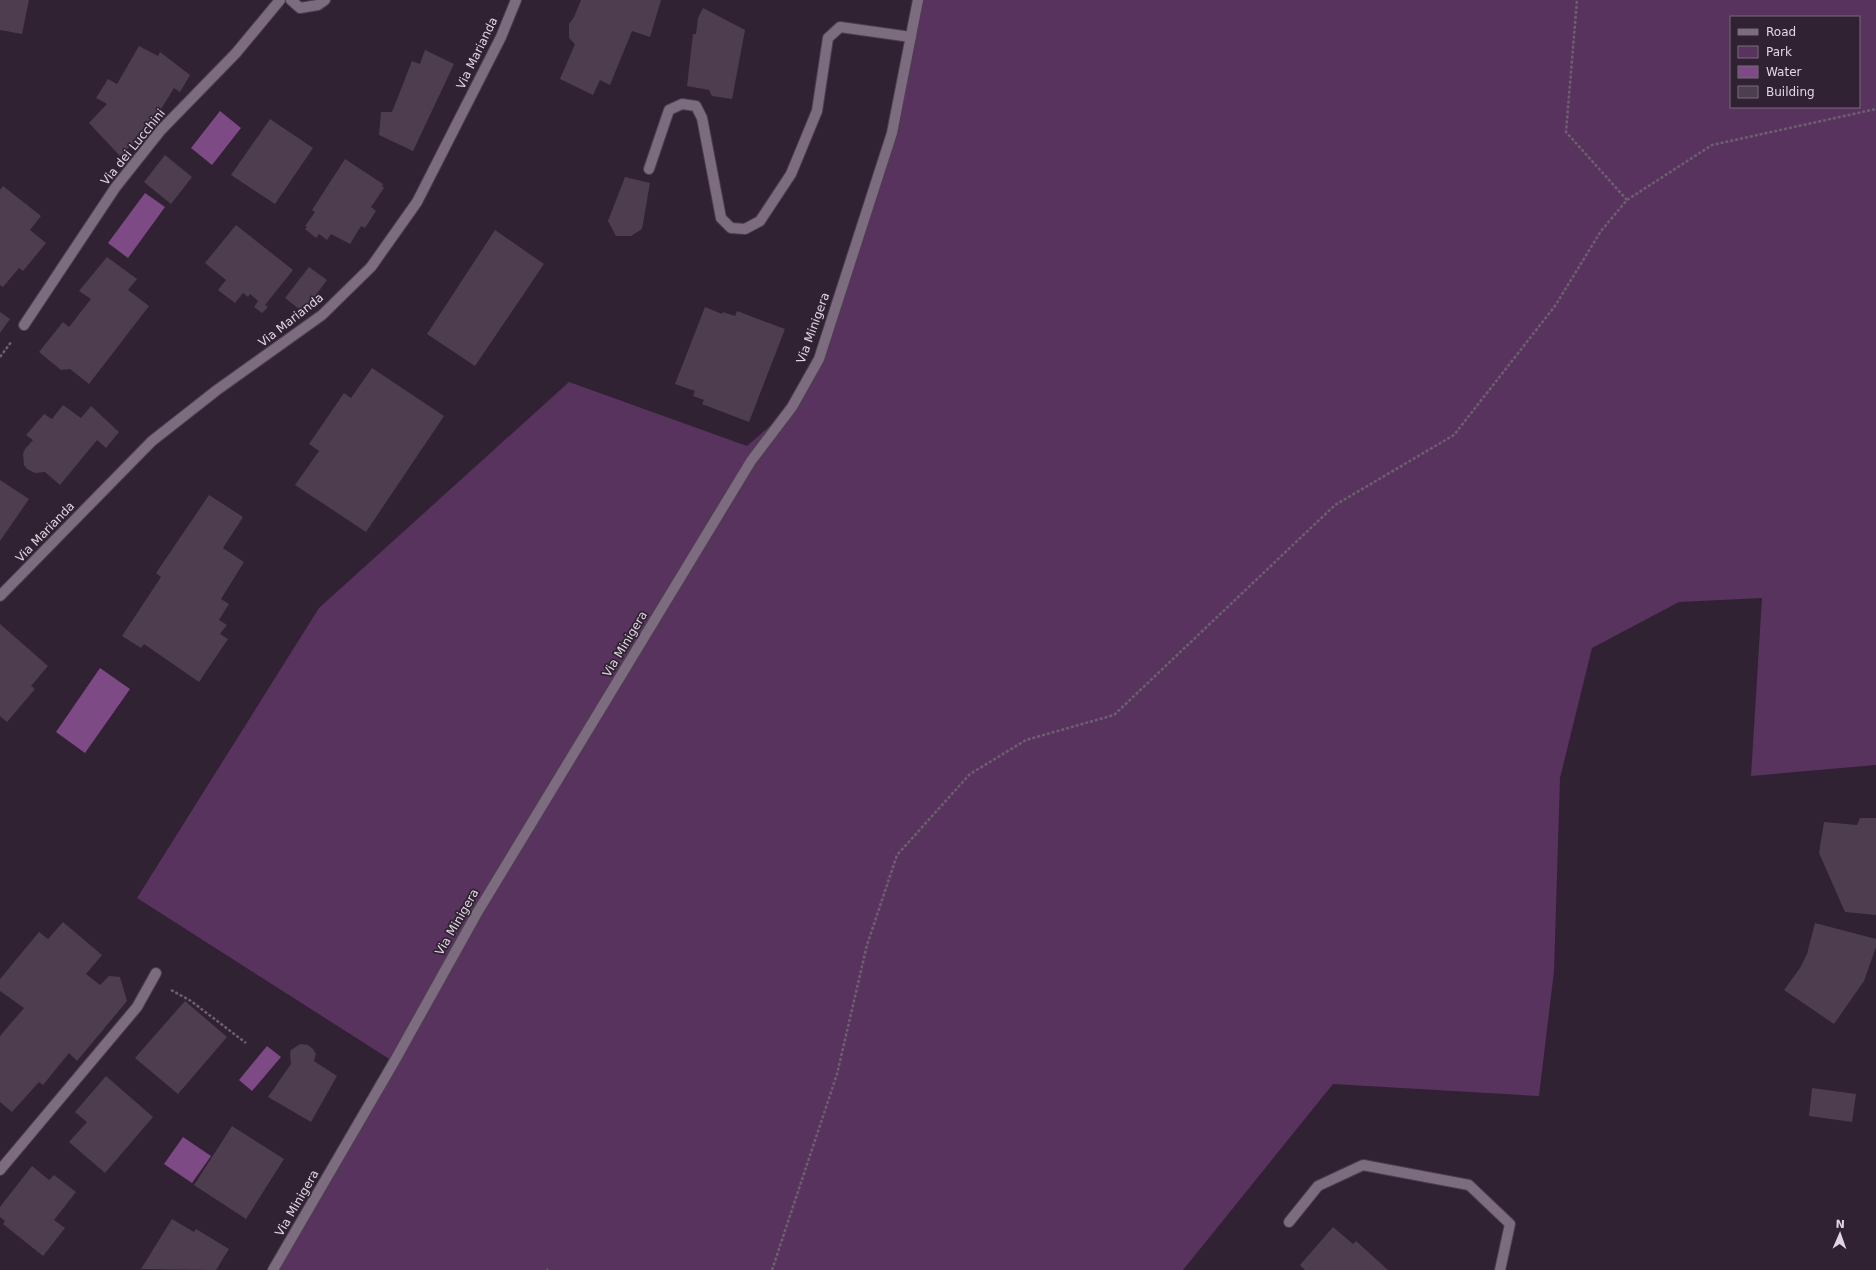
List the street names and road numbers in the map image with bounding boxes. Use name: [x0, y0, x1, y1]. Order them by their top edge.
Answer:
street label: Via Marianda: [454, 15, 500, 91]
street label: Via dei Lucchini: [98, 106, 168, 188]
street label: Via Marianda: [256, 290, 326, 350]
street label: Via Minigera: [794, 291, 832, 365]
street label: Via Marianda: [13, 499, 77, 565]
street label: Via Minigera: [600, 609, 650, 679]
street label: Via Minigera: [432, 886, 482, 958]
street label: Via Minigera: [272, 1167, 322, 1239]

